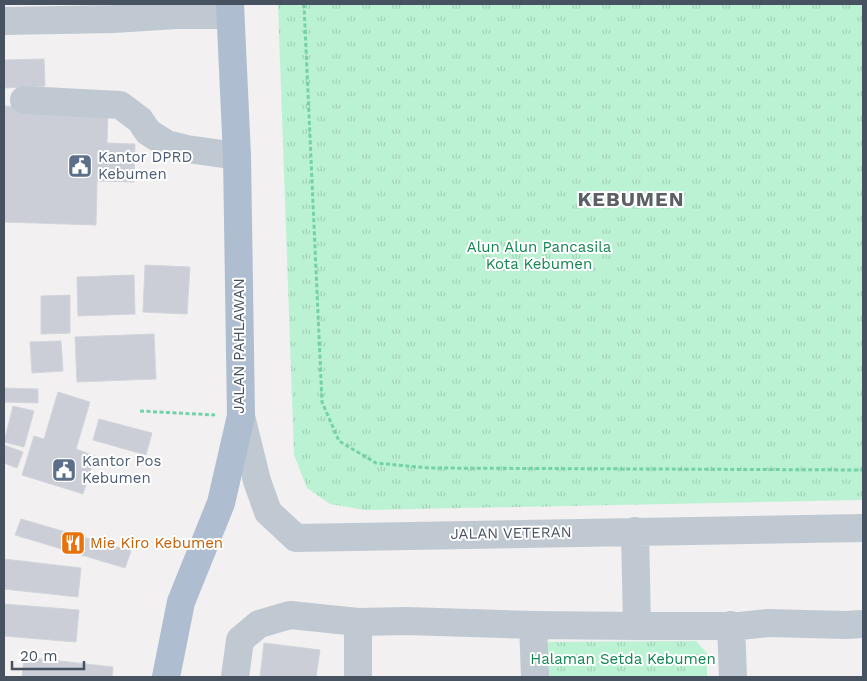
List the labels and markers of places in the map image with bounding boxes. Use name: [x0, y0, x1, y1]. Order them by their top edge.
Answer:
place label: Kantor DPRD Kebumen: [98, 148, 192, 183]
public building icon: Kantor DPRD Kebumen: [67, 153, 93, 179]
place label: Kantor Pos Kebumen: [82, 452, 161, 487]
public building icon: Kantor Pos Kebumen: [51, 457, 77, 483]
restaurant icon: Mie Kiro Kebumen: [60, 530, 86, 556]
place label: Mie Kiro Kebumen: [90, 534, 223, 552]

